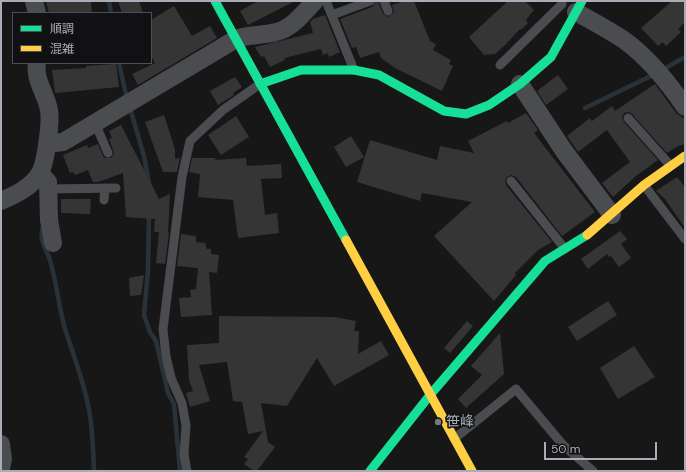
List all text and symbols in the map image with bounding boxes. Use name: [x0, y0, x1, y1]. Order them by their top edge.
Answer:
legend: [12, 12, 152, 64]
text: 順調: [50, 21, 74, 37]
text: 混雑: [50, 41, 74, 57]
place label: 笹峰: [446, 414, 474, 430]
marker: 笹峰: [433, 417, 443, 427]
scale bar: [546, 434, 659, 460]
text: 50 m: [551, 441, 580, 457]

